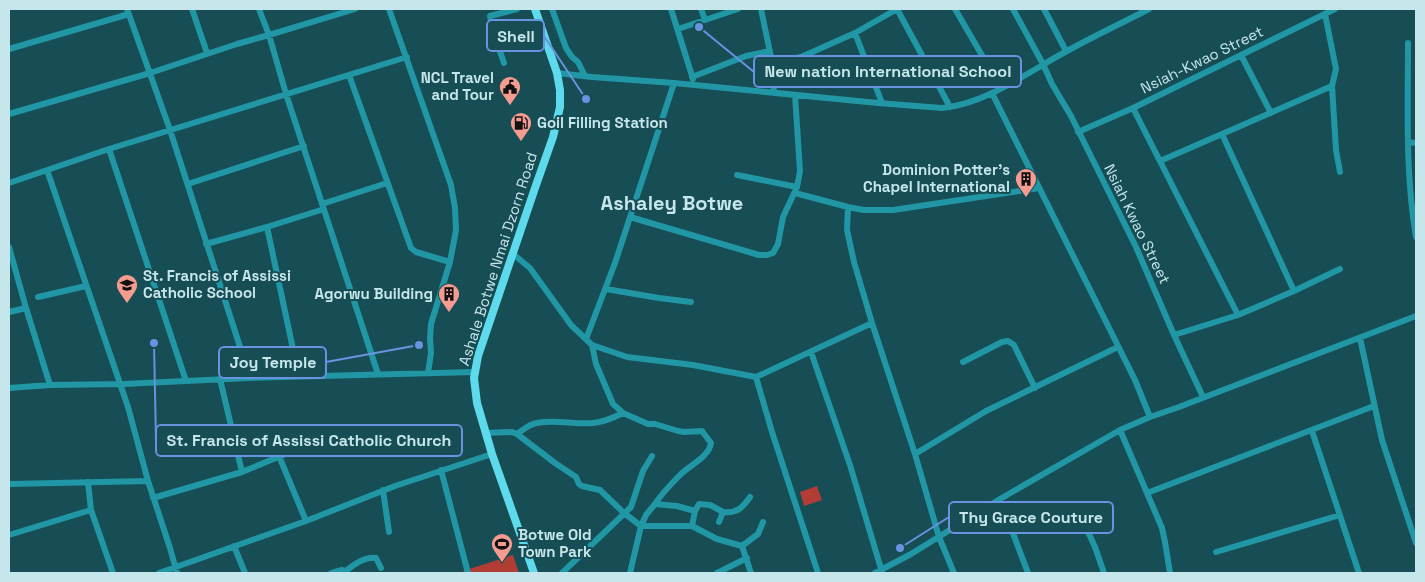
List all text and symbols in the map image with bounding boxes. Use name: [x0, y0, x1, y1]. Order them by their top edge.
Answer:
callout: Shell: [487, 20, 544, 51]
street label: Nsiah-Kwao Street: [1137, 22, 1266, 98]
text: Shell: [497, 26, 535, 47]
callout: New nation International School: [754, 56, 1021, 87]
text: New nation International School: [765, 61, 1011, 82]
place label: NCL Travel and Tour: [421, 68, 494, 104]
public building icon: NCL Travel and Tour: [498, 75, 522, 106]
fuel station icon: Goil Filling Station: [509, 111, 533, 142]
place label: Goil Filling Station: [537, 113, 668, 132]
street label: Ashale Botwe Nmai Dzorn Road: [454, 150, 541, 368]
place label: Dominion Potter's Chapel International: [863, 160, 1010, 196]
street label: Nsiah Kwao Street: [1100, 161, 1175, 287]
building icon: Dominion Potter's Chapel International: [1014, 167, 1038, 198]
district label: Ashaley Botwe: [601, 190, 743, 216]
place label: St. Francis of Assissi Catholic School: [143, 266, 291, 302]
school or university icon: St. Francis of Assissi Catholic School: [115, 273, 139, 304]
building icon: Agorwu Building: [437, 282, 461, 313]
place label: Agorwu Building: [314, 284, 433, 303]
callout: Joy Temple: [219, 347, 326, 378]
text: Joy Temple: [230, 352, 316, 373]
callout: St. Francis of Assissi Catholic Church: [156, 425, 462, 456]
text: St. Francis of Assissi Catholic Church: [167, 430, 451, 451]
callout: Thy Grace Couture: [949, 502, 1113, 533]
text: Thy Grace Couture: [959, 507, 1103, 528]
place label: Botwe Old Town Park: [518, 525, 592, 561]
sports icon: Botwe Old Town Park: [490, 532, 514, 563]

